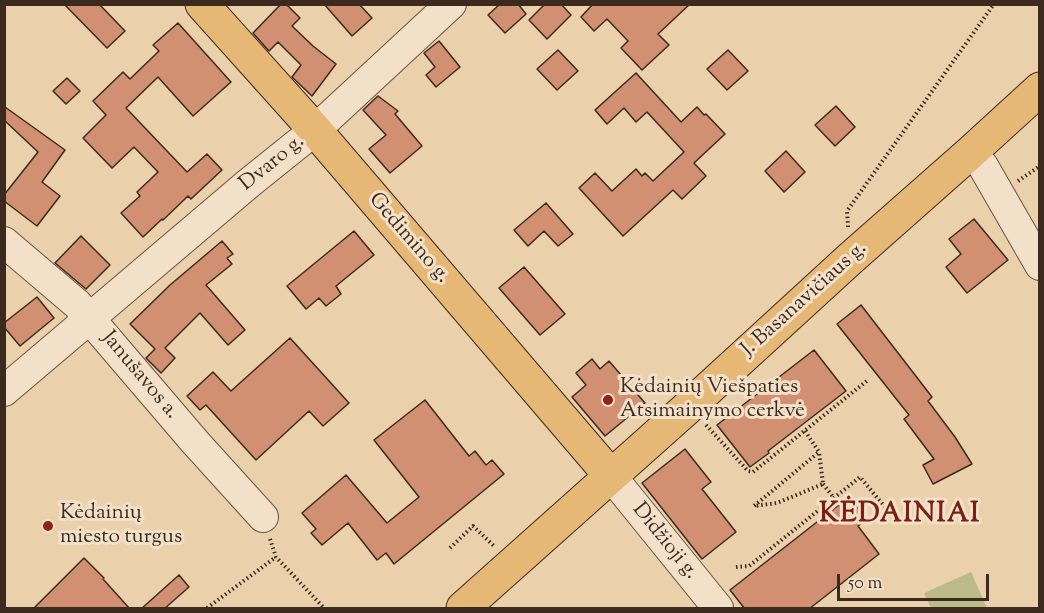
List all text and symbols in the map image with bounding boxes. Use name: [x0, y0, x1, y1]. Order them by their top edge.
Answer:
street label: Dvaro g.: [235, 130, 311, 198]
street label: Gedimino g.: [362, 189, 454, 289]
street label: J. Basanavičiaus g.: [737, 237, 873, 363]
street label: Janušavos a.: [95, 327, 183, 425]
place label: Kėdainių Viešpaties Atsimainymo cerkvė: [620, 375, 805, 425]
marker: Kėdainių Viešpaties Atsimainymo cerkvė: [601, 393, 615, 407]
street label: Didžioji g.: [625, 499, 703, 585]
district label: KĖDAINIAI: [819, 500, 981, 532]
place label: Kėdainių miesto turgus: [60, 501, 182, 551]
marker: Kėdainių miesto turgus: [41, 519, 55, 533]
scale bar: [840, 562, 992, 600]
text: 50 m: [848, 571, 882, 597]

